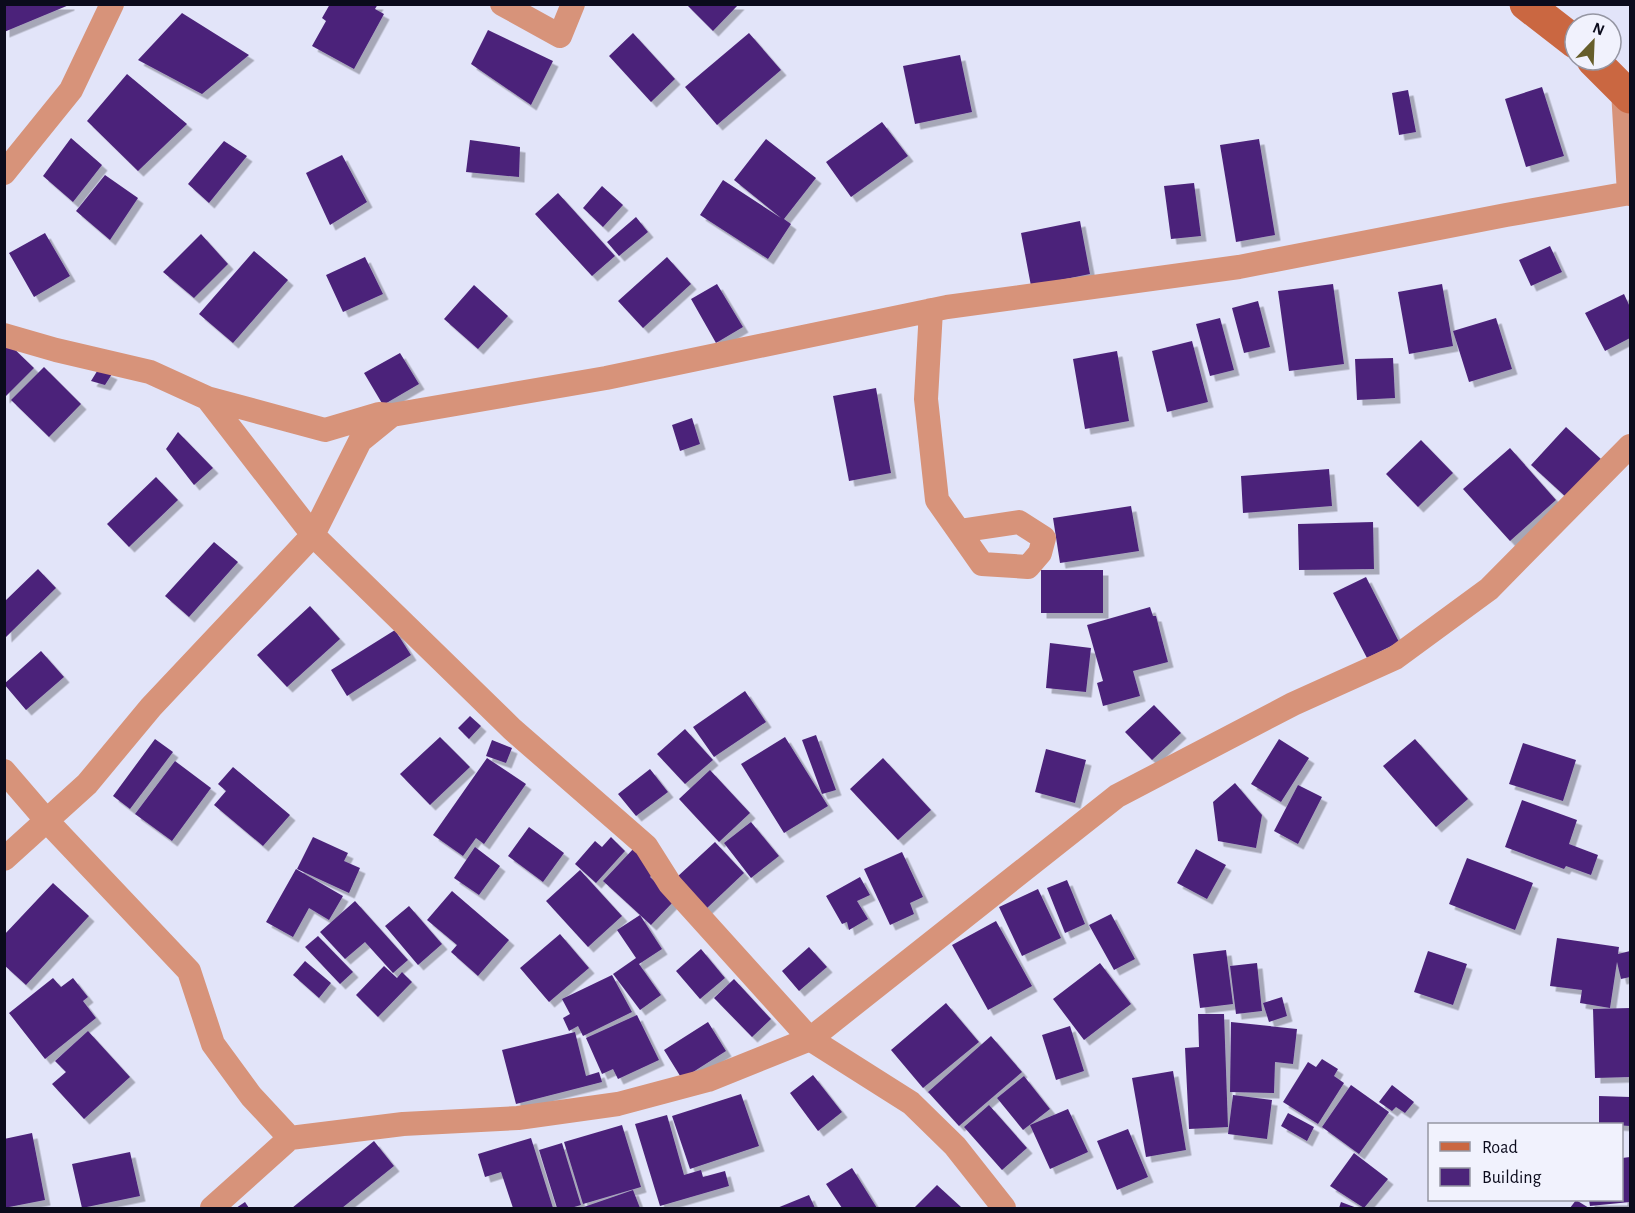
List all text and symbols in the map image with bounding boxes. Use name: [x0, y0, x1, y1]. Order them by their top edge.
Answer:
north arrow: [1563, 12, 1623, 72]
text: N: [1590, 20, 1607, 39]
legend: [1428, 1123, 1623, 1201]
text: Road: [1482, 1139, 1518, 1157]
text: Building: [1482, 1169, 1542, 1187]

